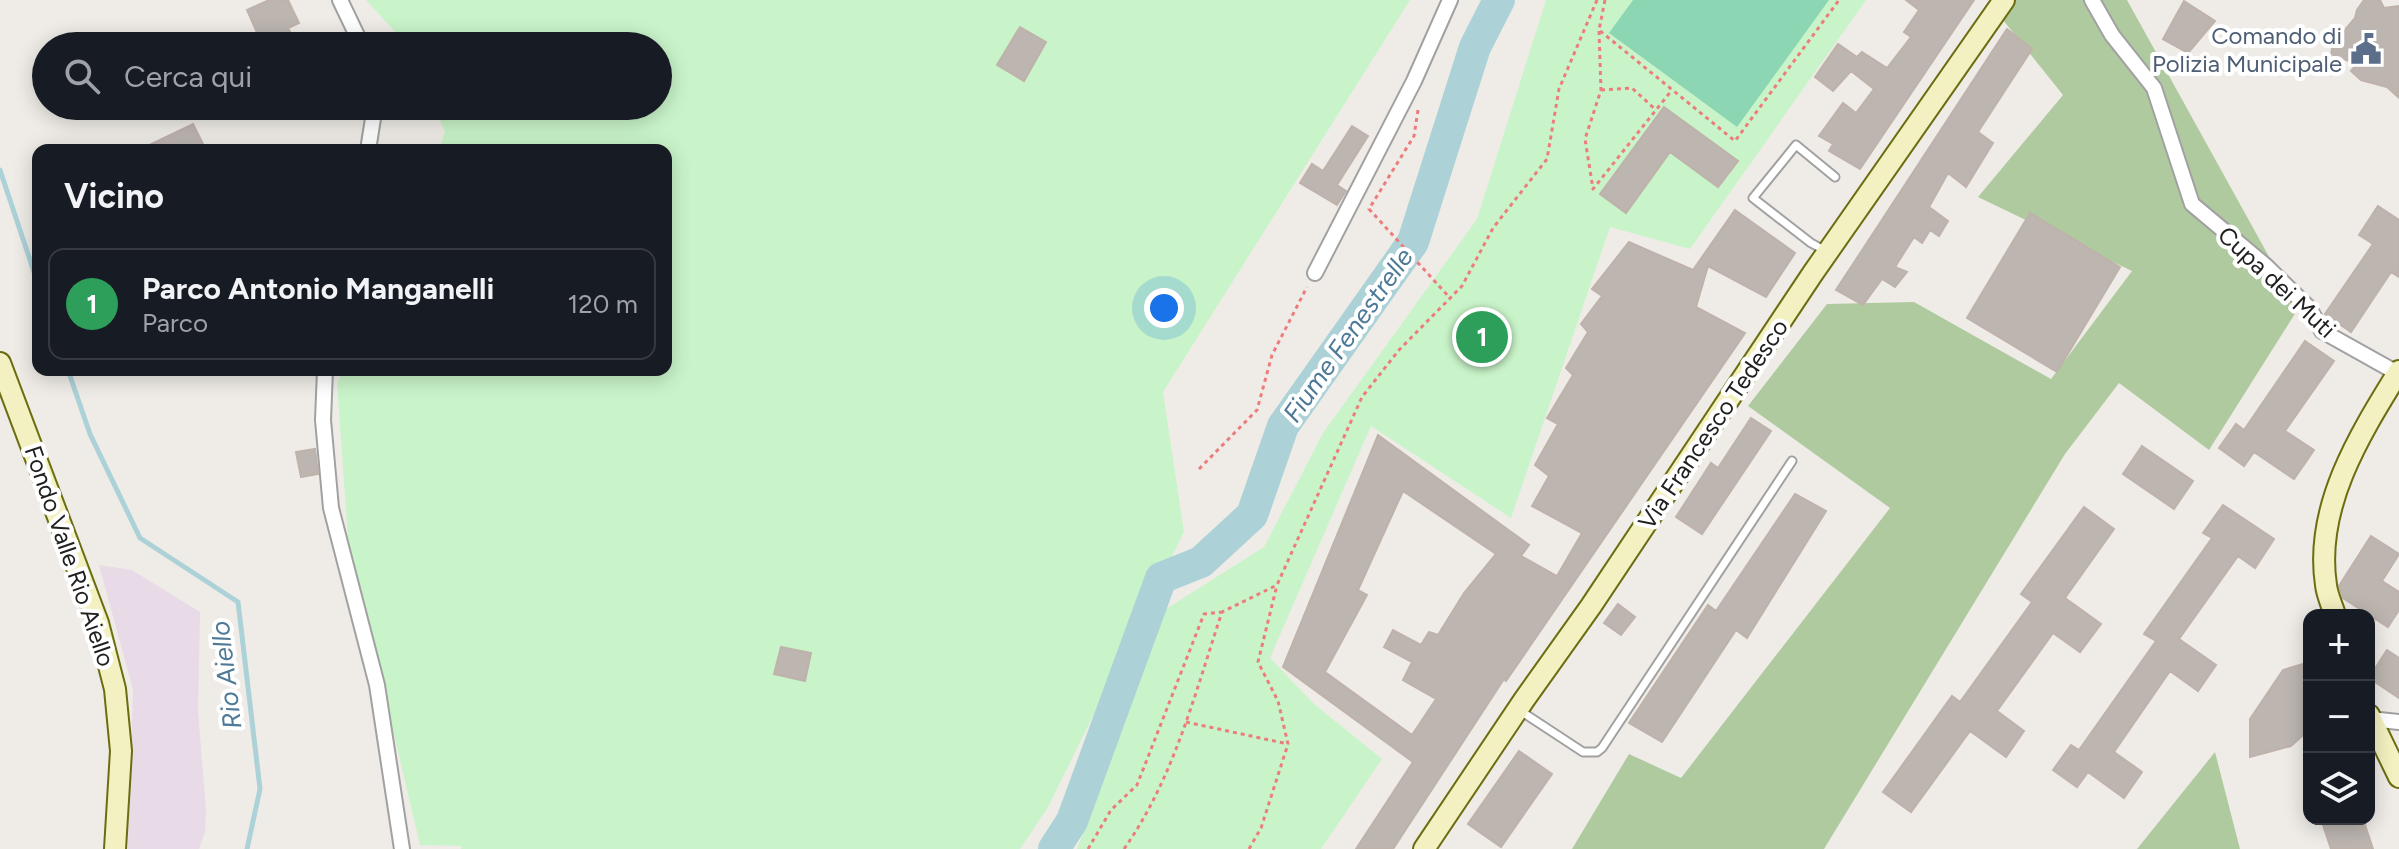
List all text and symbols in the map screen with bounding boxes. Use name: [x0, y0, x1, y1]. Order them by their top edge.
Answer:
place label: Comando di Polizia Municipale: [2152, 21, 2342, 78]
search box: [32, 32, 672, 120]
public building icon: Comando di Polizia Municipale: [2349, 32, 2383, 66]
icon: search: [60, 54, 104, 98]
text: Cerca qui: [124, 58, 252, 95]
text: Vicino: [64, 176, 164, 217]
street label: Cupa dei Muti: [2212, 220, 2342, 344]
water label: Fiume Fenestrelle: [1276, 242, 1420, 428]
text: Parco Antonio Manganelli: [142, 270, 494, 307]
text: 1: [87, 288, 97, 320]
text: 120 m: [568, 288, 638, 320]
your location: [1144, 288, 1184, 328]
text: Parco: [142, 307, 208, 339]
pin: 1: [1456, 307, 1508, 367]
street label: Via Francesco Tedesco: [1632, 313, 1794, 535]
street label: Fondo Valle Rio Aiello: [19, 442, 121, 670]
map controls: [2303, 609, 2375, 825]
button: +: [2303, 609, 2375, 681]
water label: Rio Aiello: [204, 619, 248, 731]
button: −: [2303, 681, 2375, 753]
button: layers: [2303, 753, 2375, 825]

